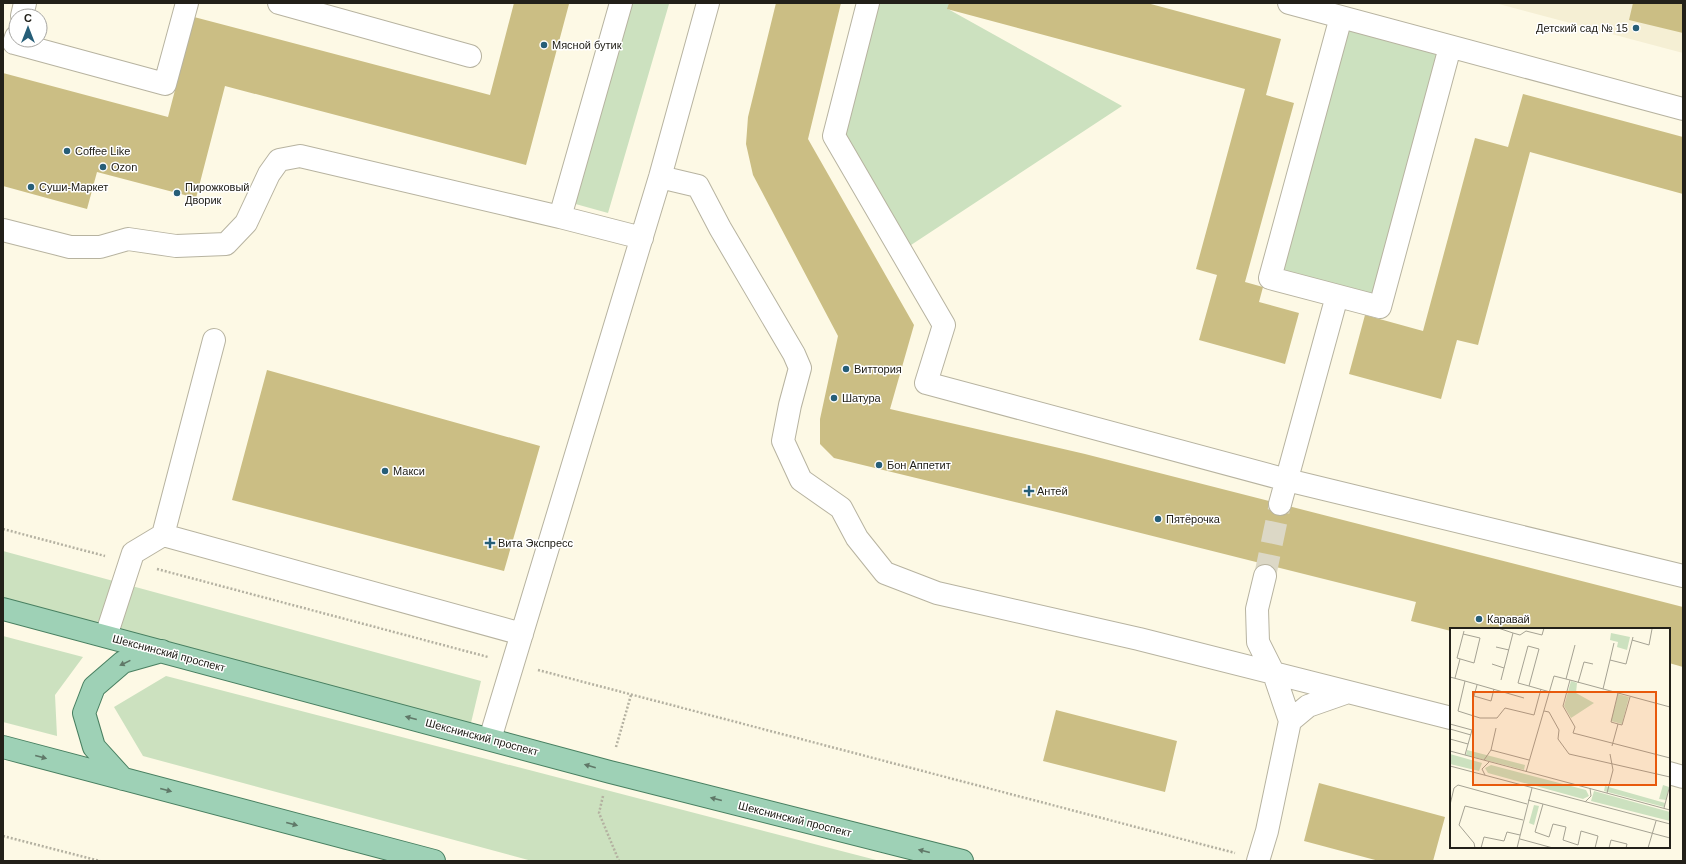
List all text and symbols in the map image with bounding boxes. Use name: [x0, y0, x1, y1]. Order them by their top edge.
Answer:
north arrow: [8, 8, 48, 48]
text: С: [24, 12, 32, 24]
place label: Детский сад № 15: [1536, 22, 1628, 34]
marker: Детский сад № 15: [1631, 23, 1641, 33]
place label: Мясной бутик: [552, 39, 622, 51]
marker: Мясной бутик: [539, 40, 549, 50]
place label: Coffee Like: [75, 145, 130, 157]
marker: Coffee Like: [62, 146, 72, 156]
place label: Ozon: [111, 161, 137, 173]
marker: Ozon: [98, 162, 108, 172]
place label: Суши-Маркет: [39, 181, 108, 193]
place label: Пирожковый Дворик: [185, 181, 249, 206]
marker: Суши-Маркет: [26, 182, 36, 192]
marker: Пирожковый Дворик: [172, 188, 182, 198]
place label: Виттория: [854, 363, 902, 375]
marker: Виттория: [841, 364, 851, 374]
place label: Шатура: [842, 392, 882, 404]
marker: Шатура: [829, 393, 839, 403]
place label: Бон Аппетит: [887, 459, 951, 471]
marker: Бон Аппетит: [874, 460, 884, 470]
place label: Макси: [393, 465, 425, 477]
marker: Макси: [380, 466, 390, 476]
place label: Антей: [1037, 485, 1068, 497]
marker: Антей: [1024, 486, 1034, 496]
place label: Пятёрочка: [1166, 513, 1221, 525]
marker: Пятёрочка: [1153, 514, 1163, 524]
place label: Вита Экспресс: [498, 537, 574, 549]
marker: Вита Экспресс: [485, 538, 495, 548]
place label: Каравай: [1487, 613, 1530, 625]
marker: Каравай: [1474, 614, 1484, 624]
inset map: [1450, 628, 1670, 848]
street label: Шекснинский проспект: [111, 632, 227, 674]
one-way arrow: [119, 660, 131, 666]
one-way arrow: [405, 715, 417, 721]
street label: Шекснинский проспект: [424, 716, 540, 758]
one-way arrow: [34, 755, 47, 761]
one-way arrow: [584, 763, 597, 769]
one-way arrow: [160, 788, 173, 794]
one-way arrow: [710, 796, 722, 802]
street label: Шекснинский проспект: [737, 799, 853, 839]
one-way arrow: [286, 821, 298, 827]
one-way arrow: [918, 848, 930, 854]

